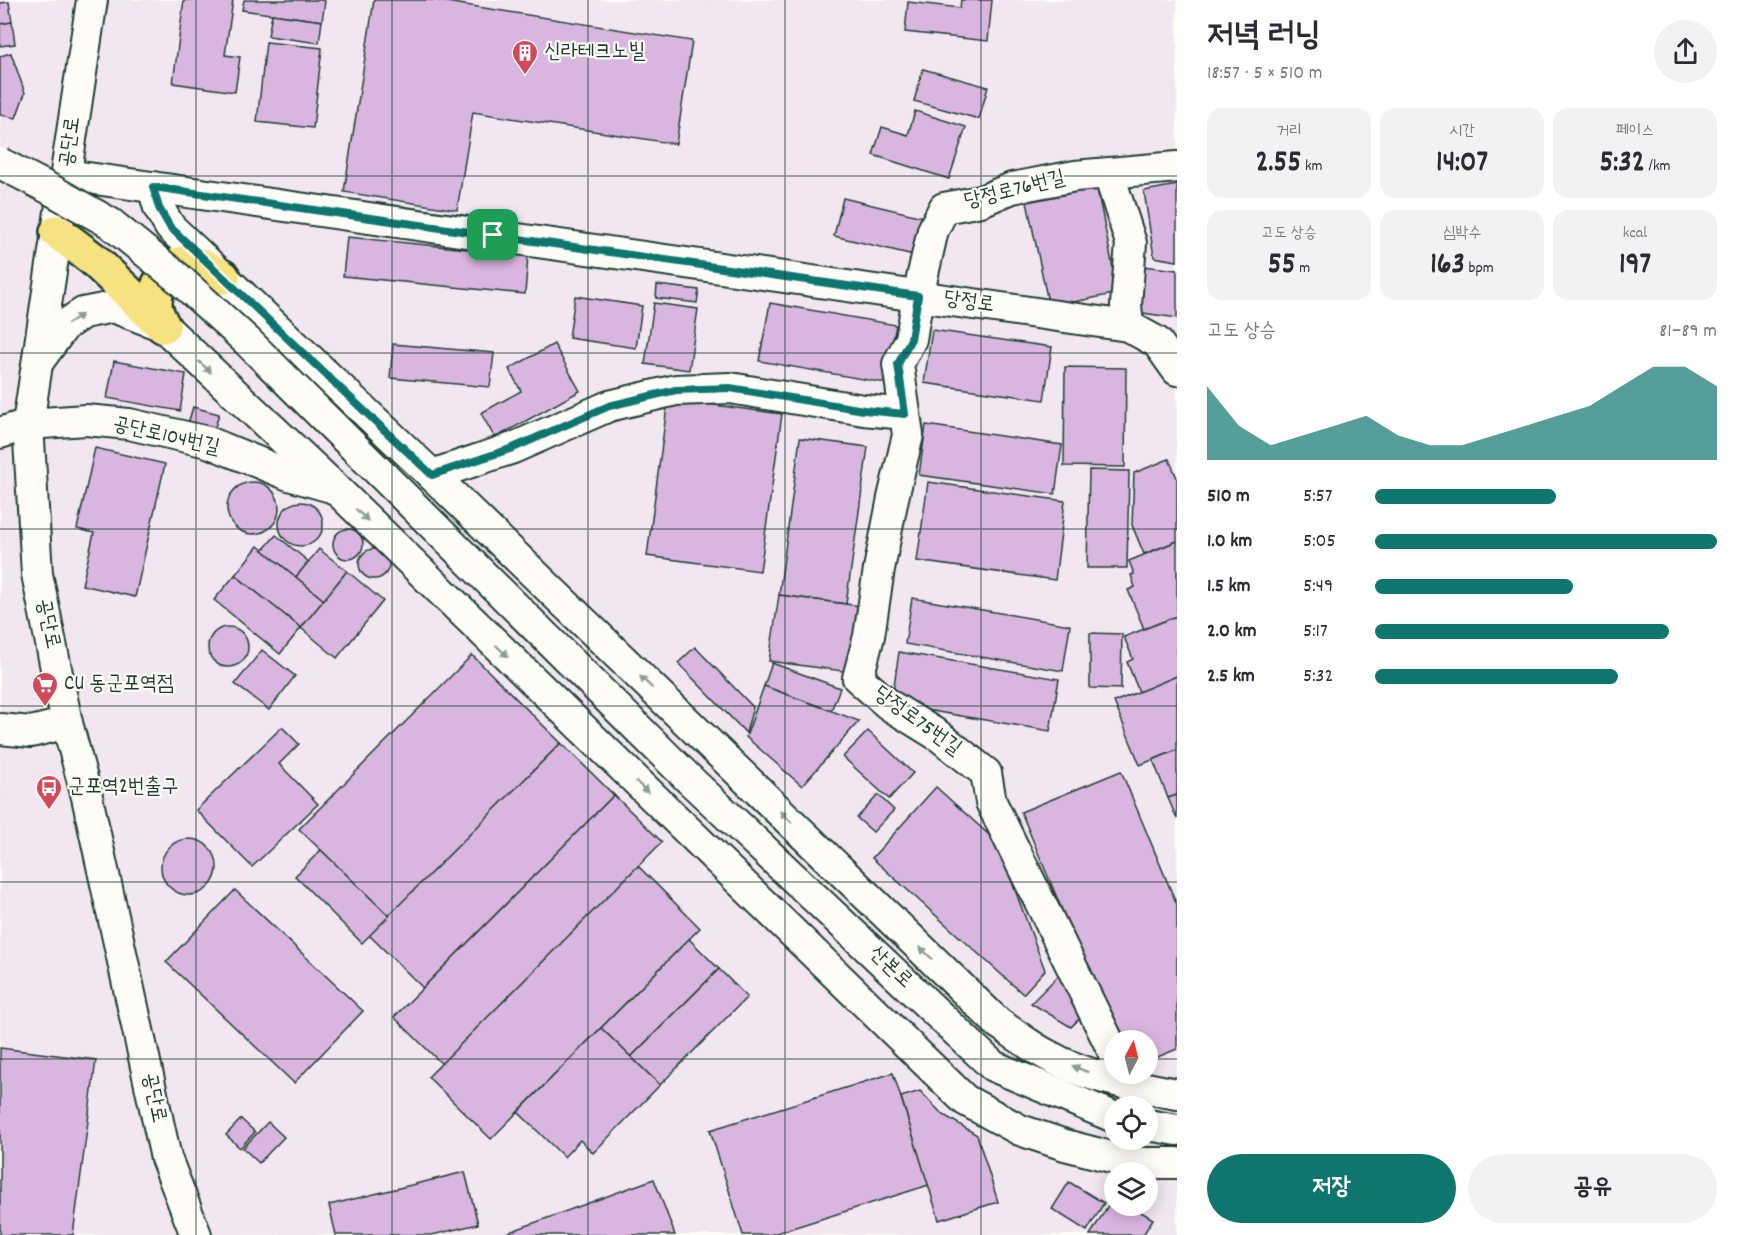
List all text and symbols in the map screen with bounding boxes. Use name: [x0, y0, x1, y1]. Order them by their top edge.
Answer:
text: 저녁 러닝: [1207, 14, 1321, 61]
button: share: [1654, 20, 1717, 83]
building icon: 신라테크노빌: [510, 38, 540, 76]
place label: 신라테크노빌: [544, 38, 645, 68]
text: 18:57 · 5 × 510 m: [1207, 60, 1322, 88]
street label: 공단로: [53, 115, 89, 169]
text: 거리: [1276, 120, 1302, 143]
text: 시간: [1449, 120, 1475, 143]
text: 페이스: [1616, 120, 1654, 143]
text: 2.55: [1255, 143, 1301, 186]
text: 14:07: [1436, 143, 1488, 186]
text: 5:32: [1599, 143, 1645, 186]
text: km: [1301, 155, 1323, 178]
text: /km: [1645, 155, 1671, 178]
street label: 당정로76번길: [961, 164, 1069, 218]
pin: [467, 209, 518, 260]
icon: arrive: [476, 218, 509, 251]
text: 고도 상승: [1261, 222, 1317, 245]
text: 심박수: [1443, 222, 1481, 245]
text: kcal: [1623, 222, 1647, 245]
text: 55: [1268, 245, 1296, 288]
text: 163: [1430, 245, 1465, 288]
text: 197: [1619, 245, 1651, 288]
text: m: [1296, 257, 1310, 280]
text: bpm: [1465, 257, 1494, 280]
street label: 당정로: [942, 285, 996, 321]
one-way arrow: [67, 313, 84, 324]
text: 고도 상승: [1207, 318, 1276, 346]
text: 81–89 m: [1659, 318, 1717, 346]
one-way arrow: [198, 359, 212, 373]
street label: 공단로104번길: [109, 410, 223, 464]
text: 510 m: [1207, 483, 1250, 511]
text: 5:57: [1303, 483, 1333, 511]
one-way arrow: [355, 508, 370, 522]
text: 1.0 km: [1207, 528, 1252, 556]
text: 5:05: [1303, 528, 1336, 556]
text: 1.5 km: [1207, 573, 1250, 601]
text: 5:49: [1303, 573, 1333, 601]
street label: 공단로: [27, 596, 67, 652]
text: 2.0 km: [1207, 618, 1256, 646]
text: 5:17: [1303, 618, 1328, 646]
one-way arrow: [495, 644, 510, 658]
text: 2.5 km: [1207, 663, 1255, 691]
text: 5:32: [1303, 663, 1333, 691]
supermarket icon: CU 동군포역점: [30, 670, 60, 708]
place label: CU 동군포역점: [64, 670, 174, 700]
one-way arrow: [639, 675, 653, 689]
street label: 당정로75번길: [867, 680, 967, 764]
bus stop icon: 군포역2번출구: [34, 773, 64, 811]
place label: 군포역2번출구: [68, 773, 179, 803]
one-way arrow: [635, 779, 649, 793]
one-way arrow: [779, 811, 793, 825]
street label: 산본로: [861, 940, 919, 996]
one-way arrow: [918, 946, 933, 960]
north arrow: [1104, 1030, 1158, 1084]
map controls: [1104, 1030, 1158, 1216]
one-way arrow: [1071, 1064, 1089, 1073]
street label: 공단로: [133, 1070, 173, 1126]
button: locate: [1104, 1096, 1158, 1150]
button: 저장: [1207, 1154, 1456, 1223]
button: 공유: [1468, 1154, 1717, 1223]
button: layers: [1104, 1162, 1158, 1216]

